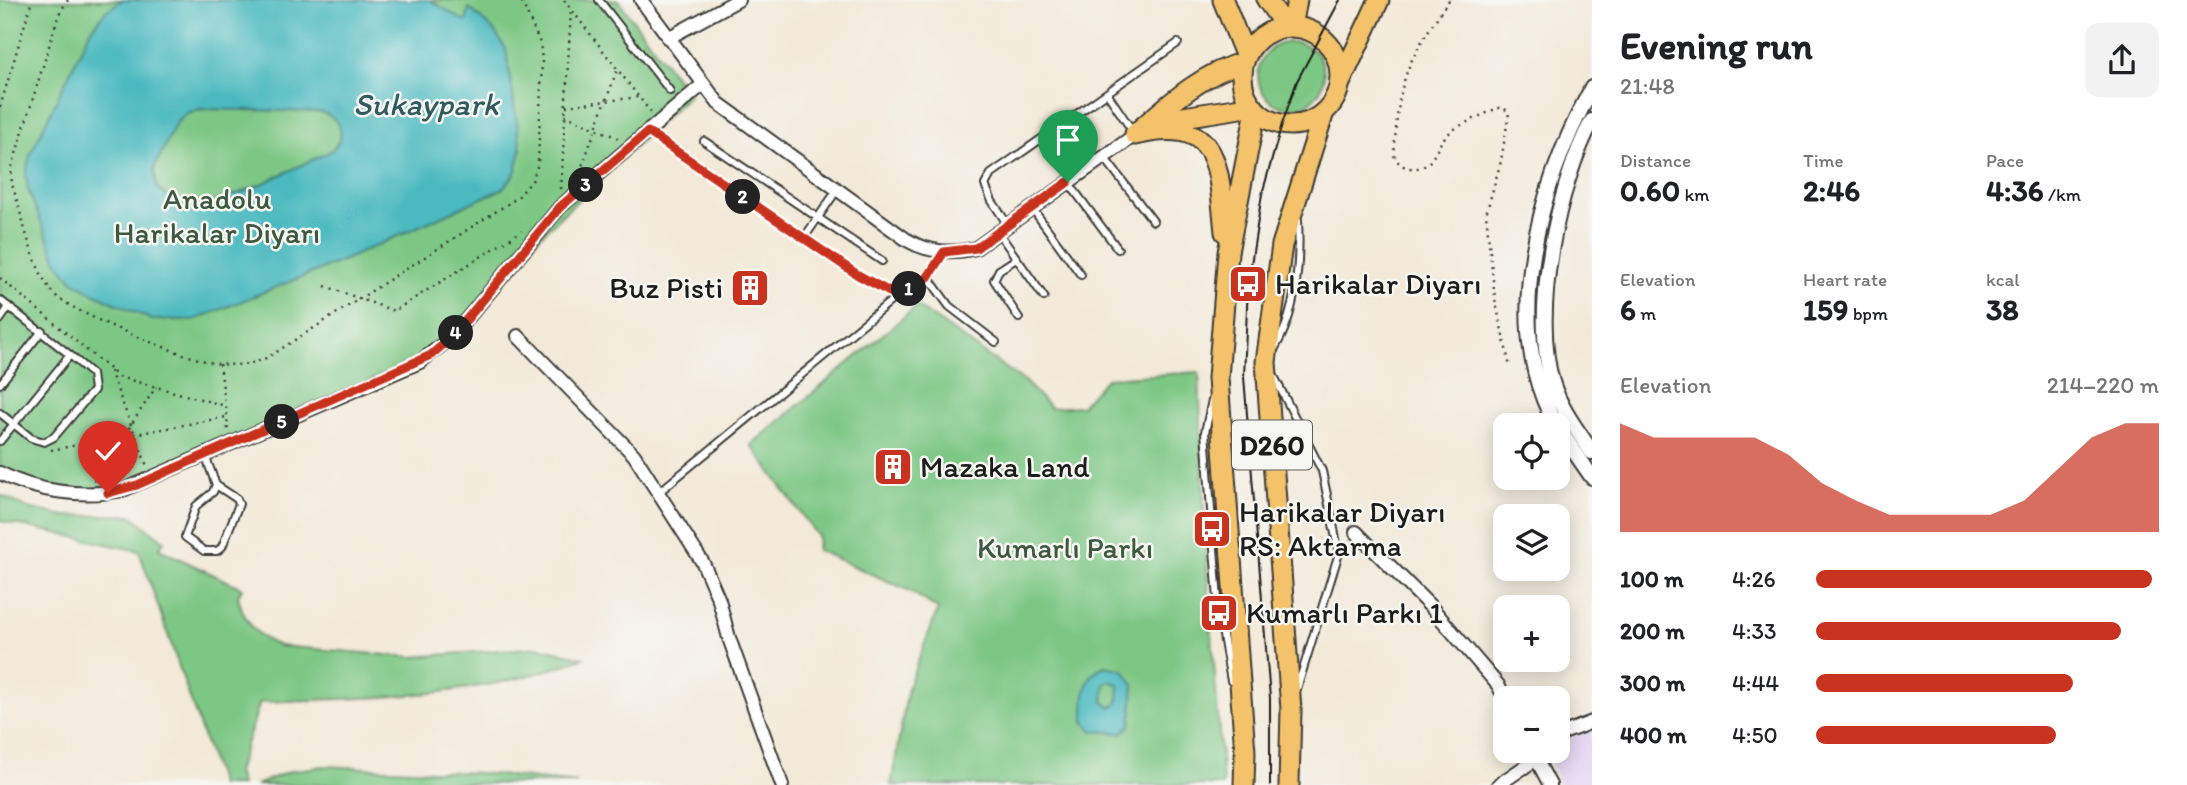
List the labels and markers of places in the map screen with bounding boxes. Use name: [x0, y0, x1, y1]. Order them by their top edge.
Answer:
pin: [1038, 110, 1098, 182]
pin: 3: [568, 168, 604, 202]
pin: 2: [726, 180, 760, 214]
bus stop icon: Harikalar Diyarı: [1227, 263, 1269, 305]
place label: Harikalar Diyarı: [1275, 265, 1481, 302]
building icon: Buz Pisti: [729, 267, 771, 309]
place label: Buz Pisti: [609, 269, 723, 306]
pin: 1: [892, 272, 926, 306]
pin: 4: [438, 316, 474, 350]
pin: 5: [264, 404, 300, 440]
pin: [78, 421, 138, 493]
building icon: Mazaka Land: [872, 446, 914, 488]
place label: Mazaka Land: [920, 448, 1090, 485]
place label: Harikalar Diyarı RS: Aktarma: [1239, 493, 1445, 564]
bus stop icon: Harikalar Diyarı RS: Aktarma: [1191, 508, 1233, 550]
bus stop icon: Kumarlı Parkı 1: [1198, 592, 1240, 634]
place label: Kumarlı Parkı 1: [1246, 594, 1443, 631]

